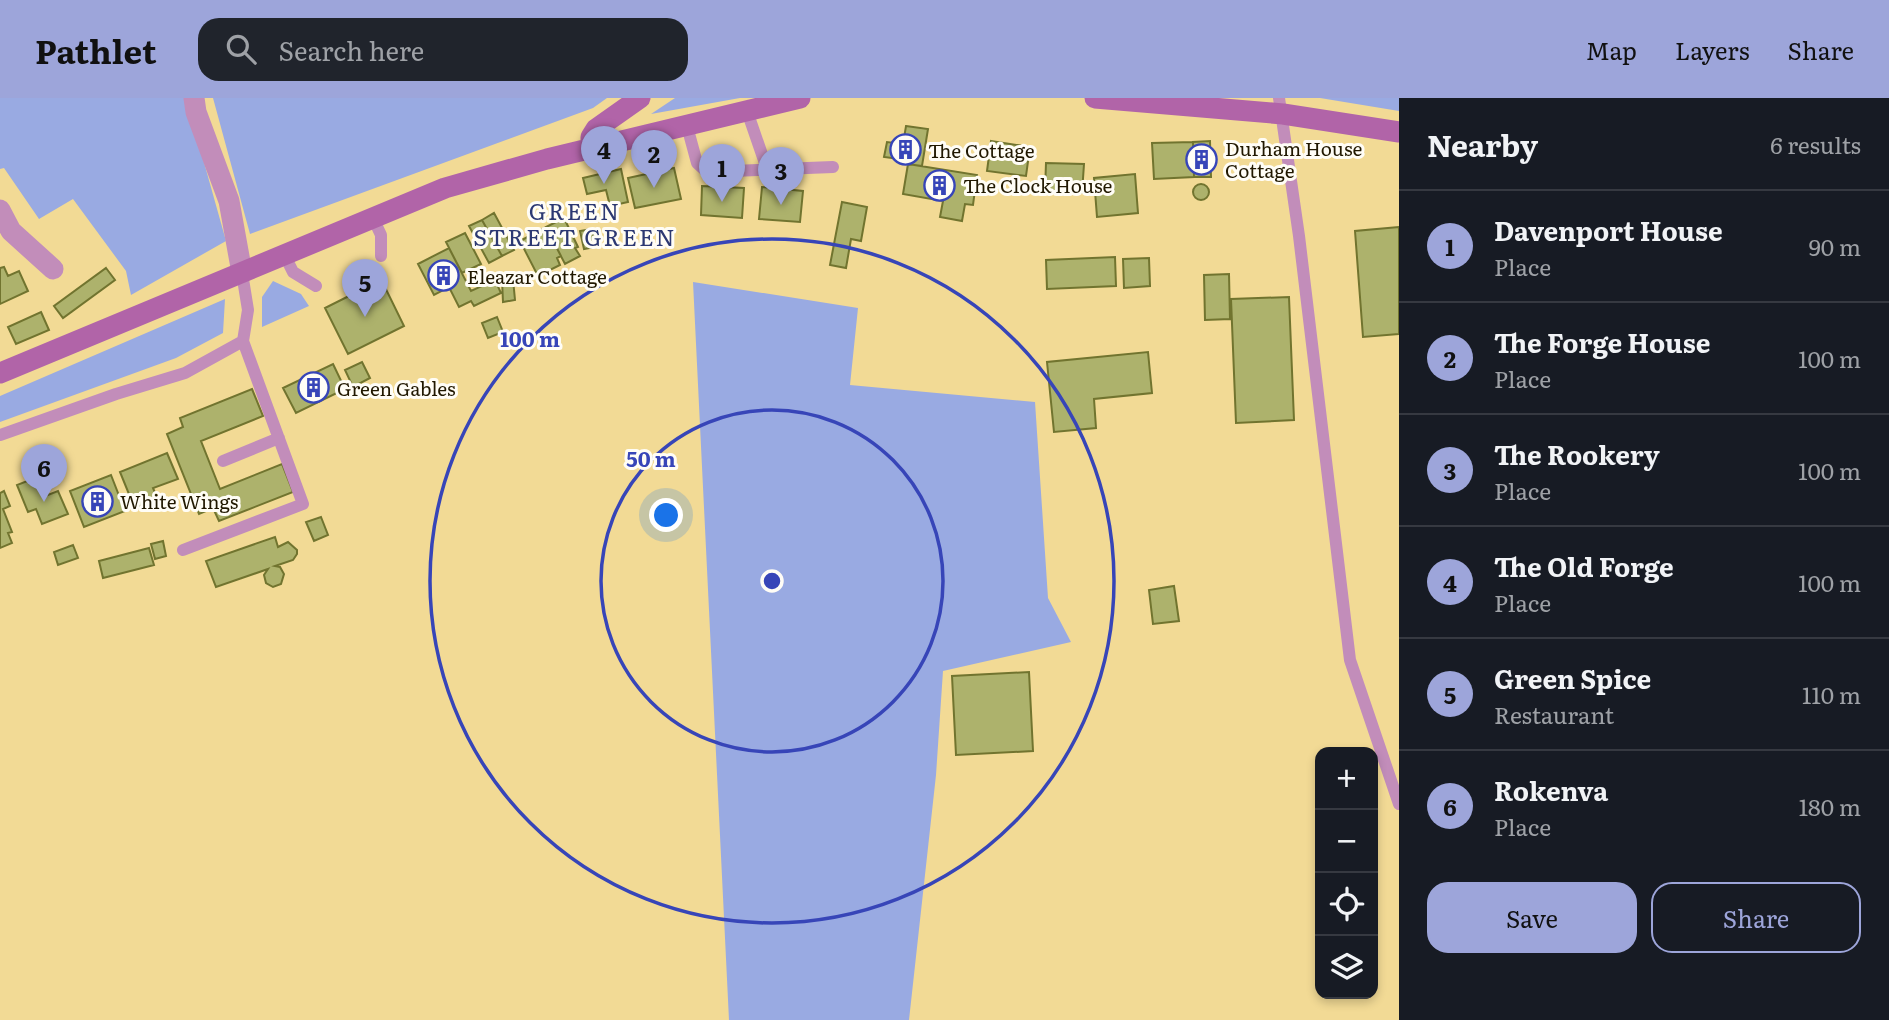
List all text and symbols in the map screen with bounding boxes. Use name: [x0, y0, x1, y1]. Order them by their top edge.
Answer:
search box: [198, 18, 688, 81]
text: Pathlet: [35, 25, 156, 74]
icon: search: [222, 30, 260, 68]
text: Search here: [278, 30, 424, 69]
text: Map: [1586, 32, 1637, 67]
text: Layers: [1675, 32, 1749, 67]
text: Share: [1787, 32, 1854, 67]
text: Nearby: [1427, 122, 1538, 166]
pin: 4: [581, 126, 627, 184]
text: 6 results: [1770, 127, 1861, 161]
pin: 2: [631, 130, 677, 188]
building icon: The Cottage: [888, 133, 922, 167]
place label: Durham House Cottage: [1225, 134, 1362, 184]
place label: The Cottage: [928, 136, 1035, 164]
building icon: Durham House Cottage: [1185, 142, 1219, 176]
pin: 1: [699, 144, 745, 202]
pin: 3: [758, 147, 804, 205]
building icon: The Clock House: [923, 168, 957, 202]
place label: The Clock House: [963, 171, 1113, 199]
district label: GREEN STREET GREEN: [473, 193, 677, 253]
text: Davenport House: [1494, 210, 1723, 249]
text: 1: [1445, 229, 1455, 263]
text: 90 m: [1809, 229, 1861, 263]
text: Place: [1494, 249, 1551, 283]
pin: 5: [342, 259, 388, 317]
building icon: Eleazar Cottage: [427, 259, 461, 293]
place label: Eleazar Cottage: [467, 262, 607, 290]
text: 100 m: [500, 322, 560, 353]
text: The Forge House: [1494, 322, 1710, 361]
text: 2: [1444, 341, 1456, 375]
text: 100 m: [1798, 341, 1861, 375]
text: Place: [1494, 361, 1551, 395]
building icon: Green Gables: [297, 371, 331, 405]
place label: Green Gables: [337, 374, 456, 402]
text: The Rookery: [1494, 434, 1660, 473]
text: 50 m: [626, 442, 676, 473]
pin: 6: [21, 444, 67, 502]
text: 3: [1444, 453, 1456, 487]
text: 100 m: [1798, 453, 1861, 487]
text: Place: [1494, 473, 1551, 507]
building icon: White Wings: [80, 484, 114, 518]
place label: White Wings: [120, 487, 239, 515]
your location: [649, 498, 683, 532]
text: The Old Forge: [1494, 546, 1674, 585]
text: 4: [1443, 565, 1457, 599]
text: 100 m: [1798, 565, 1861, 599]
centre of rings: [760, 569, 784, 593]
text: Place: [1494, 585, 1551, 619]
text: Green Spice: [1494, 658, 1651, 697]
text: 5: [1444, 677, 1456, 711]
text: 110 m: [1802, 677, 1861, 711]
text: Restaurant: [1494, 697, 1614, 731]
map controls: [1315, 747, 1378, 999]
button: +: [1315, 747, 1378, 810]
text: Rokenva: [1494, 770, 1608, 809]
text: 6: [1443, 789, 1457, 823]
text: 180 m: [1799, 789, 1861, 823]
text: Place: [1494, 809, 1551, 843]
button: −: [1315, 810, 1378, 873]
button: locate: [1315, 873, 1378, 936]
button: Save: [1427, 882, 1637, 953]
button: Share: [1651, 882, 1861, 953]
button: layers: [1315, 936, 1378, 999]

